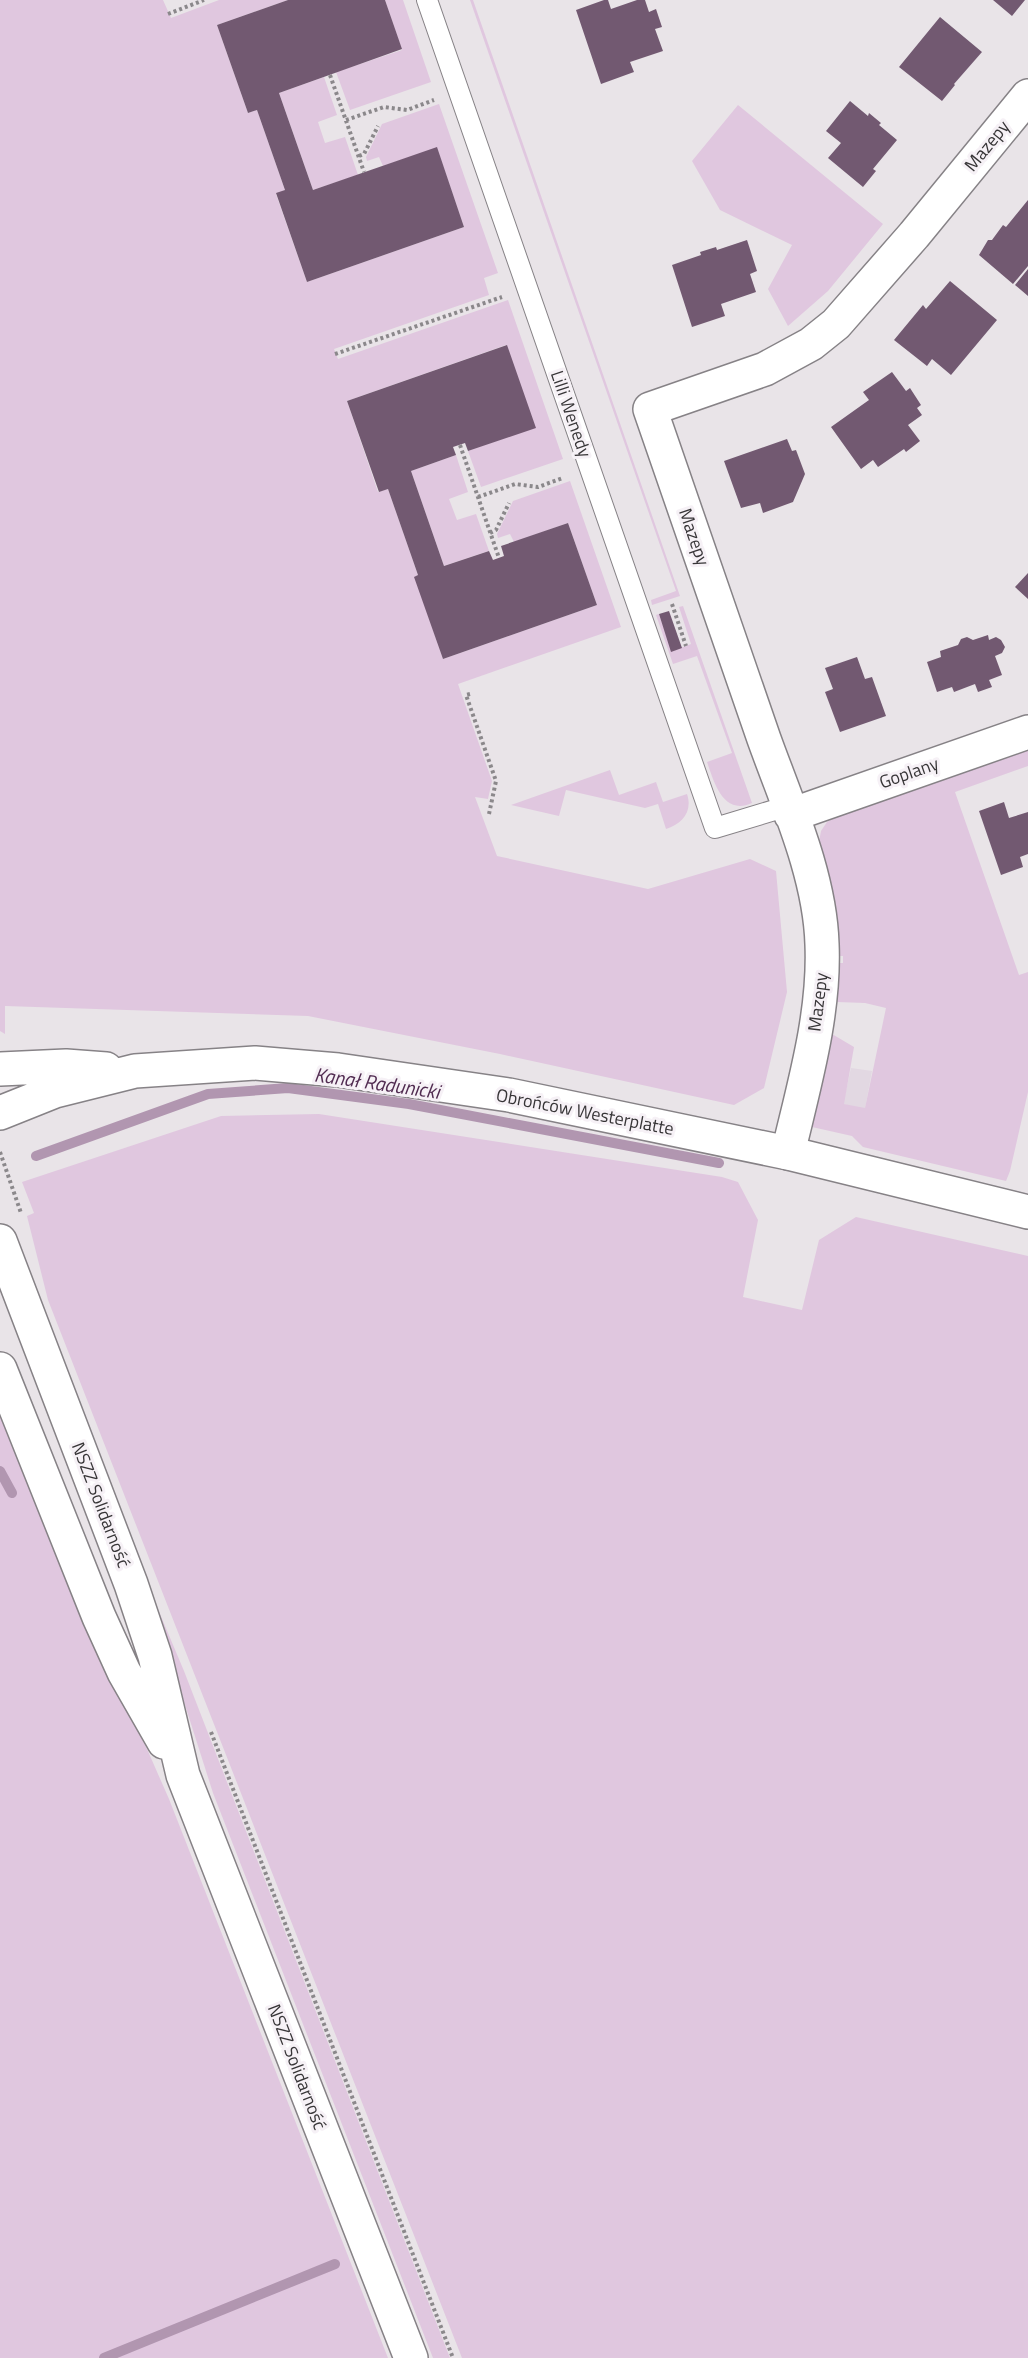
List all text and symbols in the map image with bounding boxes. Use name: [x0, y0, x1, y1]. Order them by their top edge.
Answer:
street label: Mazepy: [957, 114, 1016, 177]
street label: Lilli Wenedy: [544, 367, 599, 461]
street label: Mazepy: [672, 504, 717, 570]
street label: Goplany: [875, 750, 943, 795]
street label: Mazepy: [800, 971, 835, 1033]
water label: Kanał Radunicki: [312, 1058, 445, 1107]
street label: Obrońców Westerplatte: [494, 1081, 676, 1142]
street label: NSZZ Solidarność: [65, 1438, 138, 1572]
street label: NSZZ Solidarność: [261, 2000, 334, 2134]

